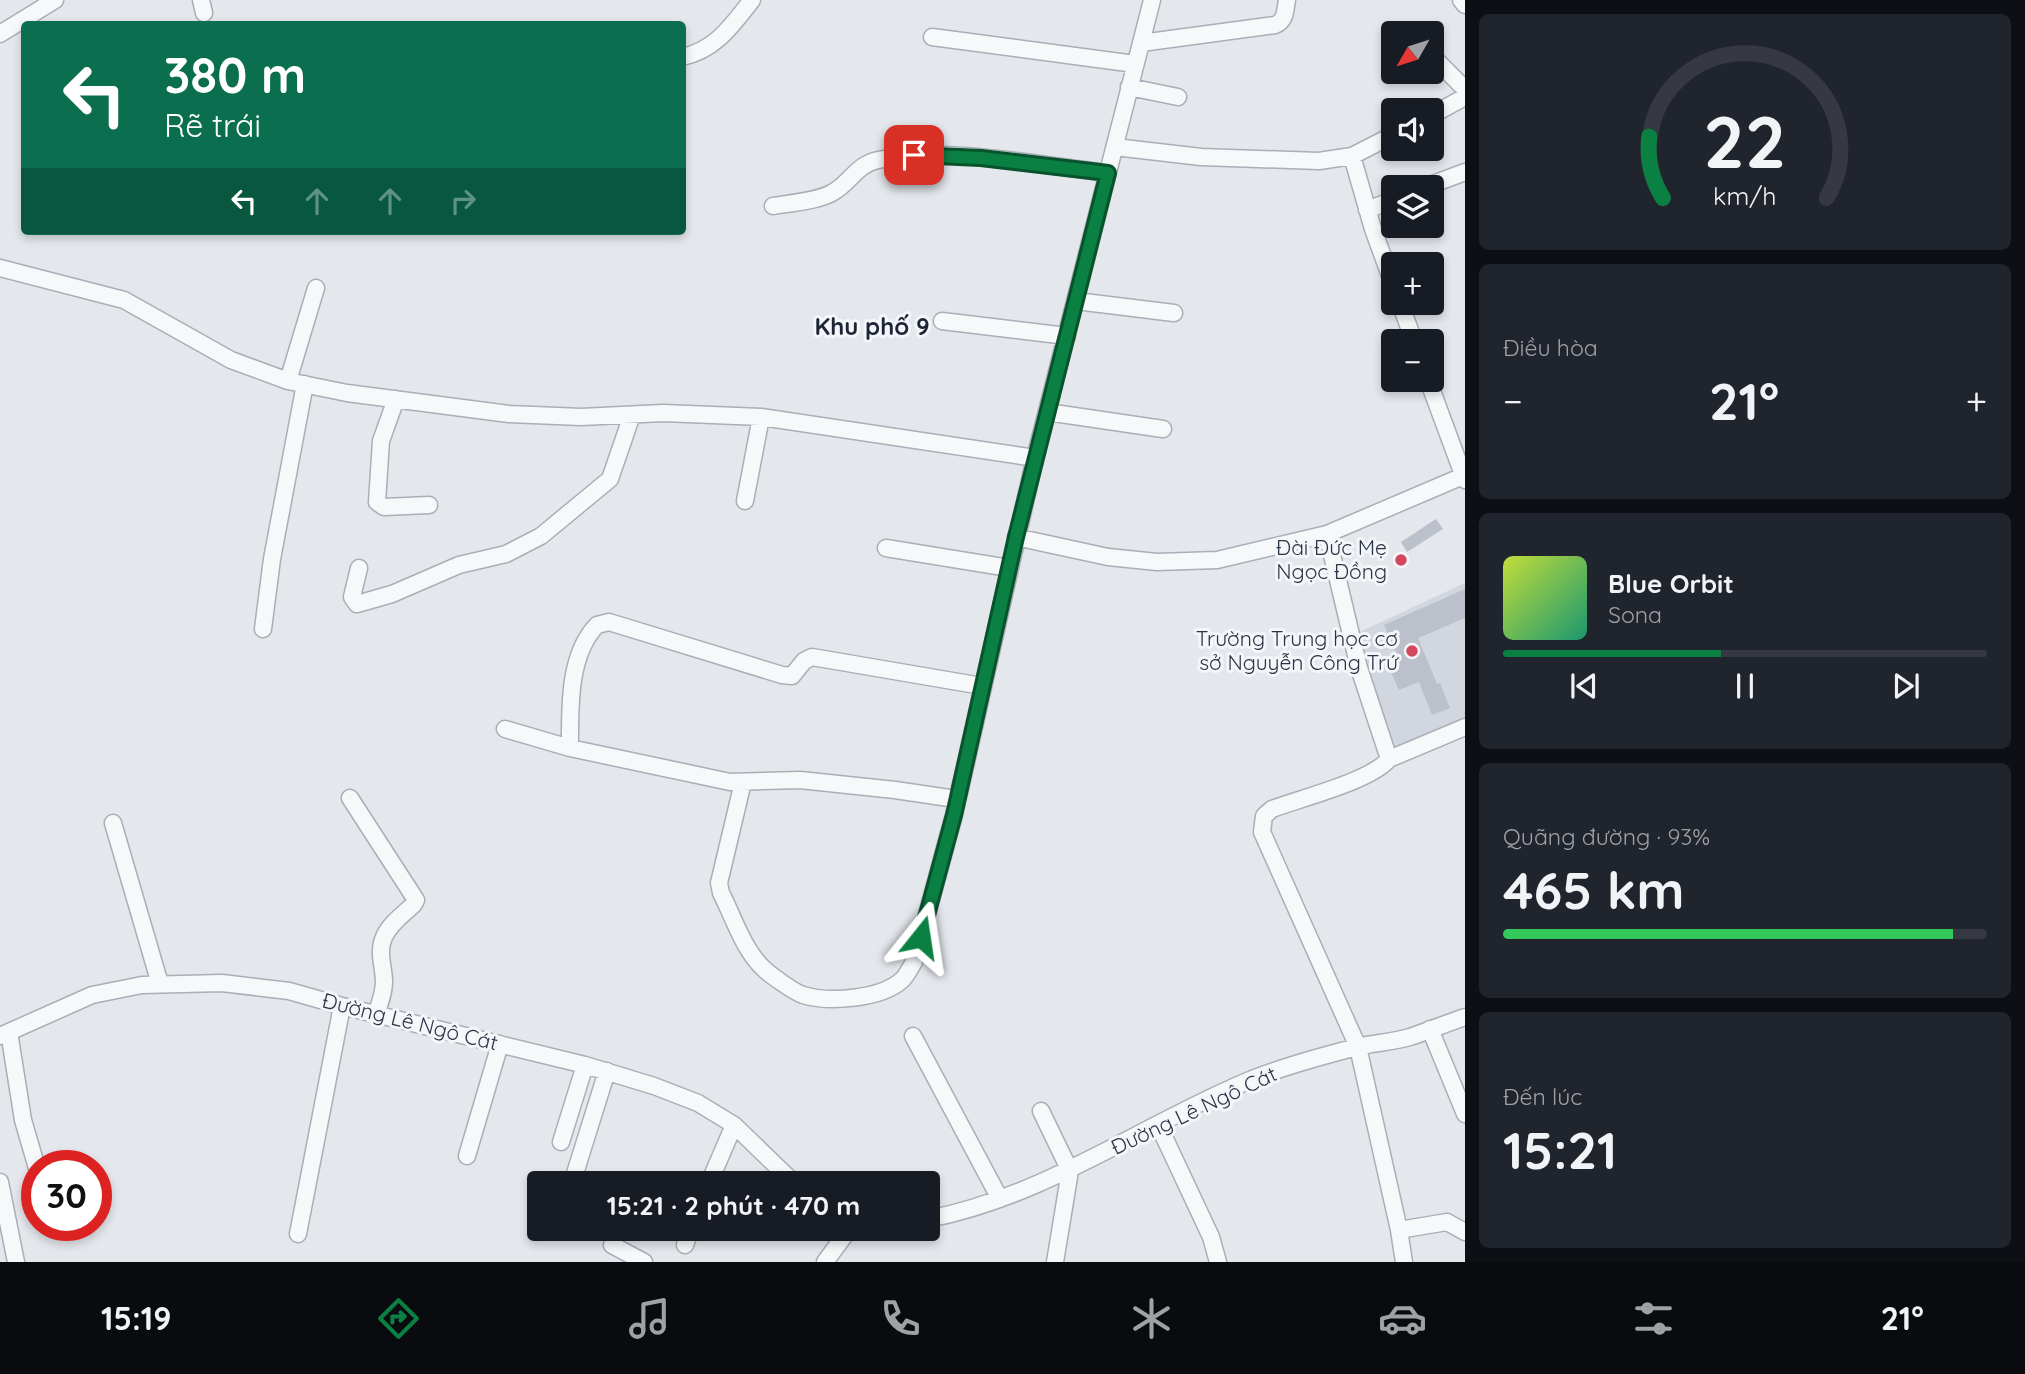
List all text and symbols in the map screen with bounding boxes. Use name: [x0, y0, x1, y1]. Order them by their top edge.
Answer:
north arrow: [1381, 21, 1444, 84]
map controls: [1381, 21, 1444, 392]
text: 380 m: [164, 44, 306, 105]
icon: left: [49, 49, 140, 140]
text: 22: [1704, 95, 1786, 186]
button: sound: [1381, 98, 1444, 161]
text: Rẽ trái: [164, 105, 261, 145]
pin: [884, 125, 944, 185]
icon: arrive: [895, 136, 933, 174]
button: layers: [1381, 175, 1444, 238]
text: km/h: [1713, 180, 1777, 211]
icon: left: [225, 182, 263, 220]
icon: ahead: [298, 182, 336, 220]
icon: ahead: [371, 182, 409, 220]
icon: right: [444, 182, 482, 220]
button: +: [1381, 252, 1444, 315]
district label: Khu phố 9: [814, 311, 930, 341]
button: −: [1381, 329, 1444, 392]
text: Điều hòa: [1503, 333, 1598, 362]
text: 21°: [1709, 368, 1779, 433]
text: −: [1503, 377, 1523, 425]
text: +: [1966, 377, 1987, 425]
place label: Đài Đức Mẹ Ngọc Đồng: [1276, 534, 1387, 584]
marker: Đài Đức Mẹ Ngọc Đồng: [1393, 552, 1409, 568]
text: Blue Orbit: [1608, 567, 1734, 600]
text: Sona: [1608, 600, 1662, 629]
place label: Trường Trung học cơ sở Nguyễn Công Trứ: [1196, 625, 1399, 675]
marker: Trường Trung học cơ sở Nguyễn Công Trứ: [1404, 643, 1420, 659]
icon: previous: [1565, 667, 1603, 705]
icon: pause: [1726, 667, 1764, 705]
icon: next: [1887, 667, 1925, 705]
text: Quãng đường · 93%: [1503, 822, 1710, 851]
text: 465 km: [1503, 857, 1684, 922]
position arrow: [884, 900, 958, 974]
street label: Đường Lê Ngô Cát: [320, 987, 501, 1055]
street label: Đường Lê Ngô Cát: [1107, 1060, 1281, 1160]
text: Đến lúc: [1503, 1082, 1582, 1111]
text: 15:21: [1503, 1117, 1617, 1182]
speed limit sign: 30: [21, 1150, 112, 1241]
text: 15:21 · 2 phút · 470 m: [607, 1189, 860, 1222]
icon: directions: [374, 1294, 423, 1343]
icon: music: [625, 1294, 674, 1343]
icon: phone: [876, 1294, 925, 1343]
icon: climate: [1127, 1294, 1176, 1343]
icon: car: [1378, 1294, 1427, 1343]
icon: filters: [1629, 1294, 1678, 1343]
text: 15:19: [101, 1298, 171, 1338]
text: 21°: [1881, 1298, 1924, 1338]

